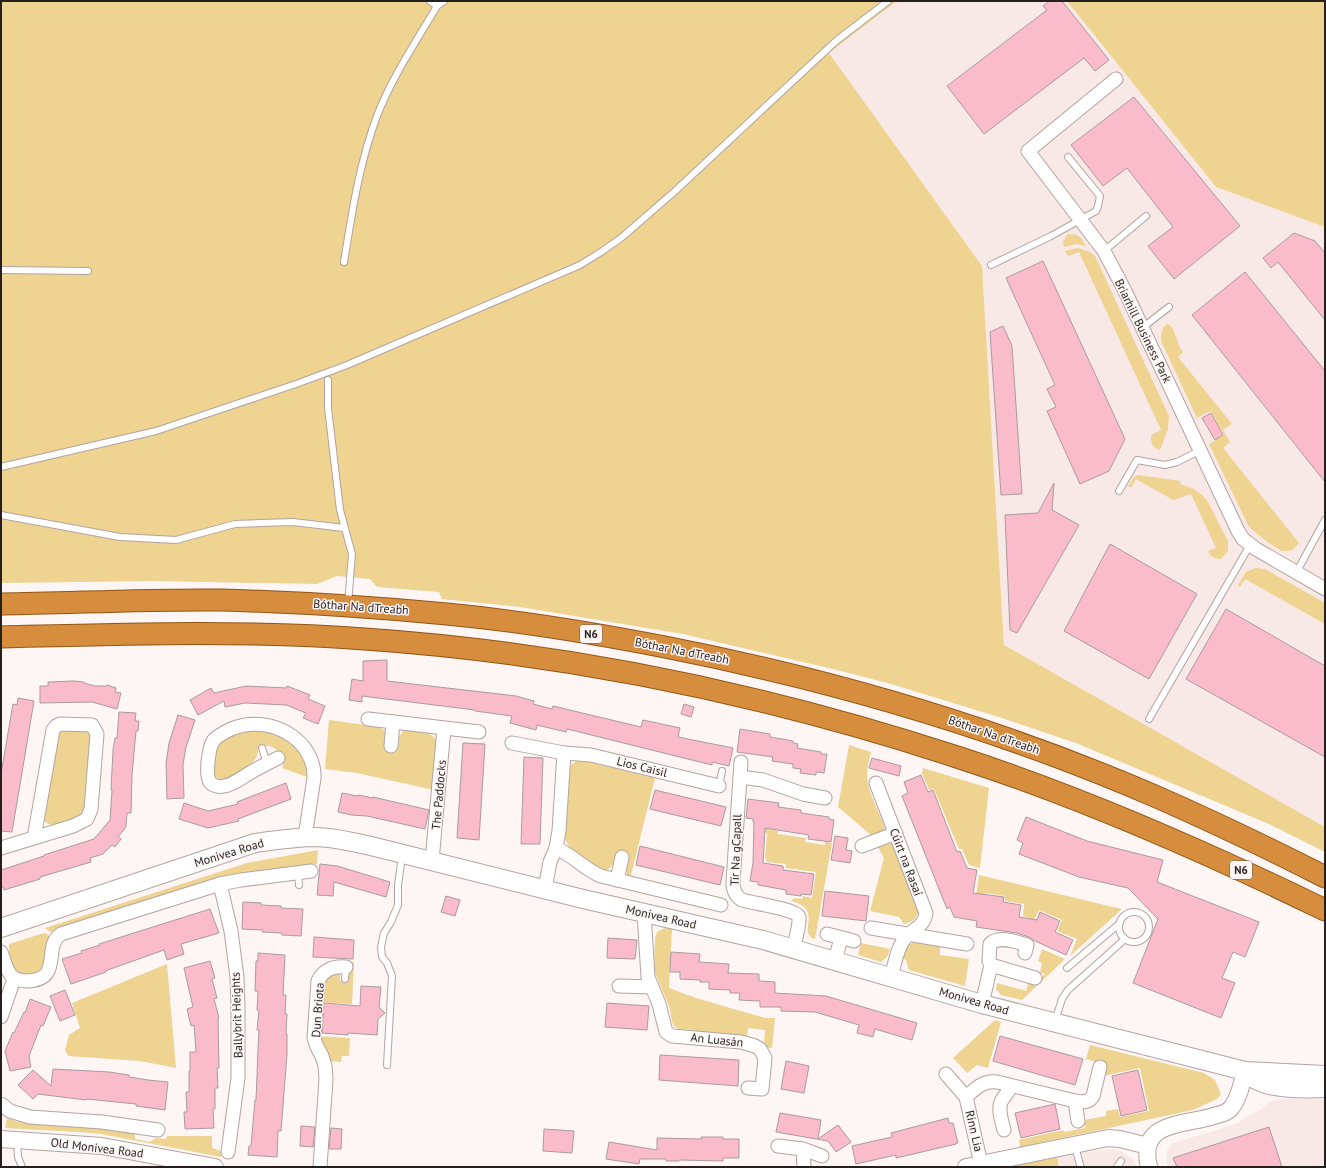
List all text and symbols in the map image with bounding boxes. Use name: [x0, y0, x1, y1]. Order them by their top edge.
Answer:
street label: Briarhill Business Park: [1112, 276, 1175, 386]
street label: Bóthar Na dTreabh: [313, 596, 409, 617]
road number: N6: [580, 625, 602, 643]
street label: Bóthar Na dTreabh: [634, 634, 730, 667]
street label: Bóthar Na dTreabh: [947, 712, 1042, 757]
street label: Lios Caisil: [615, 753, 669, 780]
street label: The Paddocks: [428, 759, 449, 831]
street label: Tír Na gCapall: [727, 813, 744, 886]
street label: Cúirt na Rasaí: [887, 826, 926, 898]
street label: Monivea Road: [192, 835, 265, 870]
road number: N6: [1230, 861, 1252, 879]
street label: Monivea Road: [624, 901, 698, 932]
street label: Ballybrit Heights: [228, 972, 245, 1058]
street label: Dun Briota: [308, 982, 327, 1038]
street label: Monivea Road: [937, 983, 1011, 1018]
street label: An Luasán: [690, 1029, 744, 1050]
street label: Rinn Lia: [962, 1109, 987, 1153]
street label: Old Monivea Road: [50, 1134, 144, 1161]

